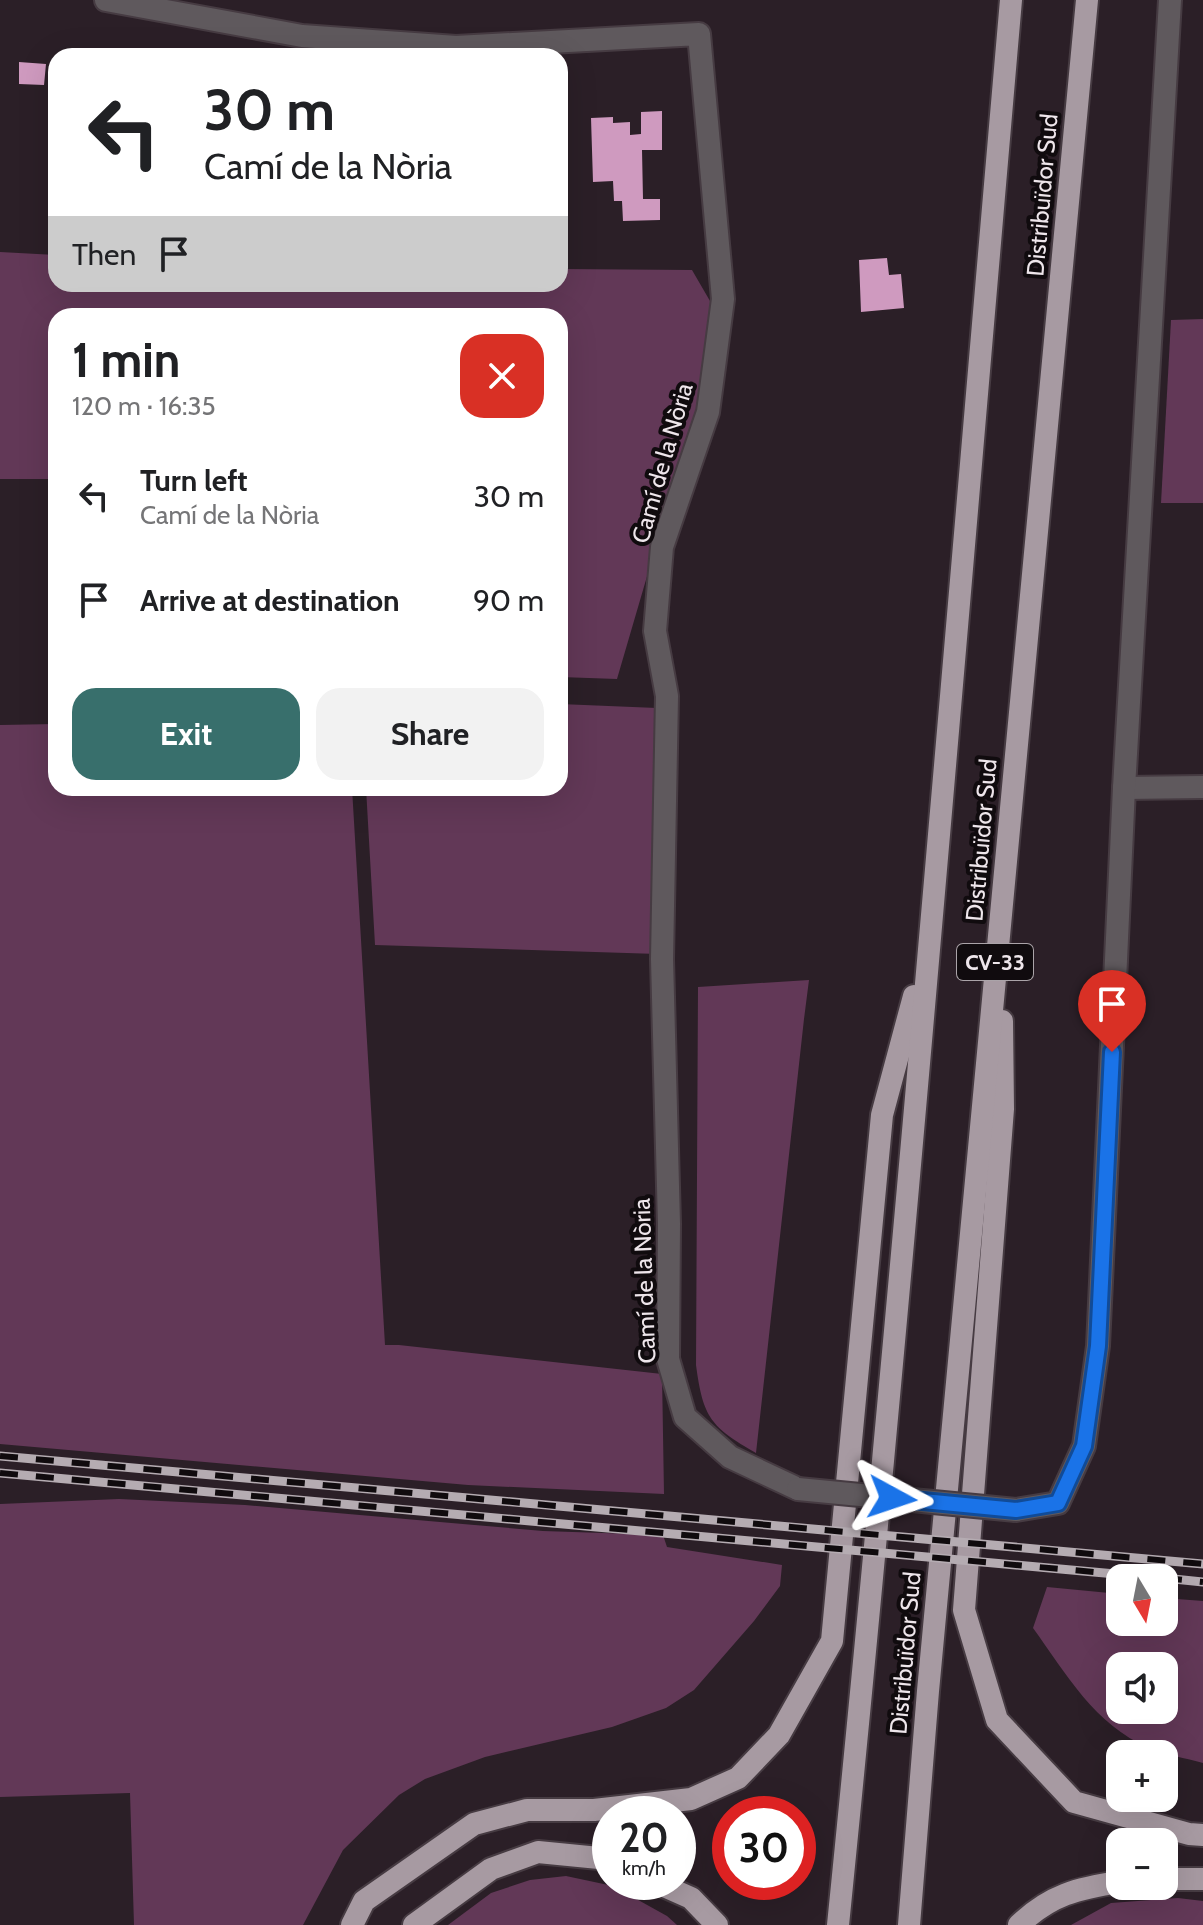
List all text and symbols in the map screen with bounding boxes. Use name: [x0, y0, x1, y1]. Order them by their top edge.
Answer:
text: 30 m: [204, 76, 335, 144]
icon: left: [72, 80, 176, 184]
street label: Distribuïdor Sud: [1020, 112, 1064, 278]
text: Camí de la Nòria: [204, 144, 452, 188]
icon: arrive: [152, 232, 196, 276]
text: Then: [72, 236, 136, 273]
text: 1 min: [72, 331, 180, 389]
button: close: [460, 334, 544, 418]
street label: Camí de la Nòria: [625, 379, 699, 546]
text: 120 m · 16:35: [72, 390, 216, 422]
text: Turn left: [140, 462, 248, 499]
icon: left: [72, 474, 116, 518]
text: 30 m: [474, 478, 544, 515]
text: Camí de la Nòria: [140, 499, 319, 531]
icon: arrive: [72, 578, 116, 622]
text: Arrive at destination: [140, 582, 400, 619]
text: 90 m: [473, 582, 544, 619]
button: Exit: [72, 688, 300, 780]
button: Share: [316, 688, 544, 780]
street label: Distribuïdor Sud: [959, 757, 1003, 923]
road number: CV-33: [957, 944, 1033, 980]
pin: [1078, 970, 1146, 1052]
icon: arrive: [1090, 982, 1134, 1026]
street label: Camí de la Nòria: [627, 1197, 661, 1364]
position arrow: [850, 1456, 934, 1540]
north arrow: [1106, 1564, 1178, 1636]
map controls: [1106, 1564, 1178, 1900]
street label: Distribuïdor Sud: [883, 1570, 927, 1736]
button: sound: [1106, 1652, 1178, 1724]
button: +: [1106, 1740, 1178, 1812]
speed limit sign: 30: [712, 1796, 816, 1900]
text: 20: [619, 1813, 669, 1862]
button: −: [1106, 1828, 1178, 1900]
text: km/h: [622, 1856, 666, 1880]

